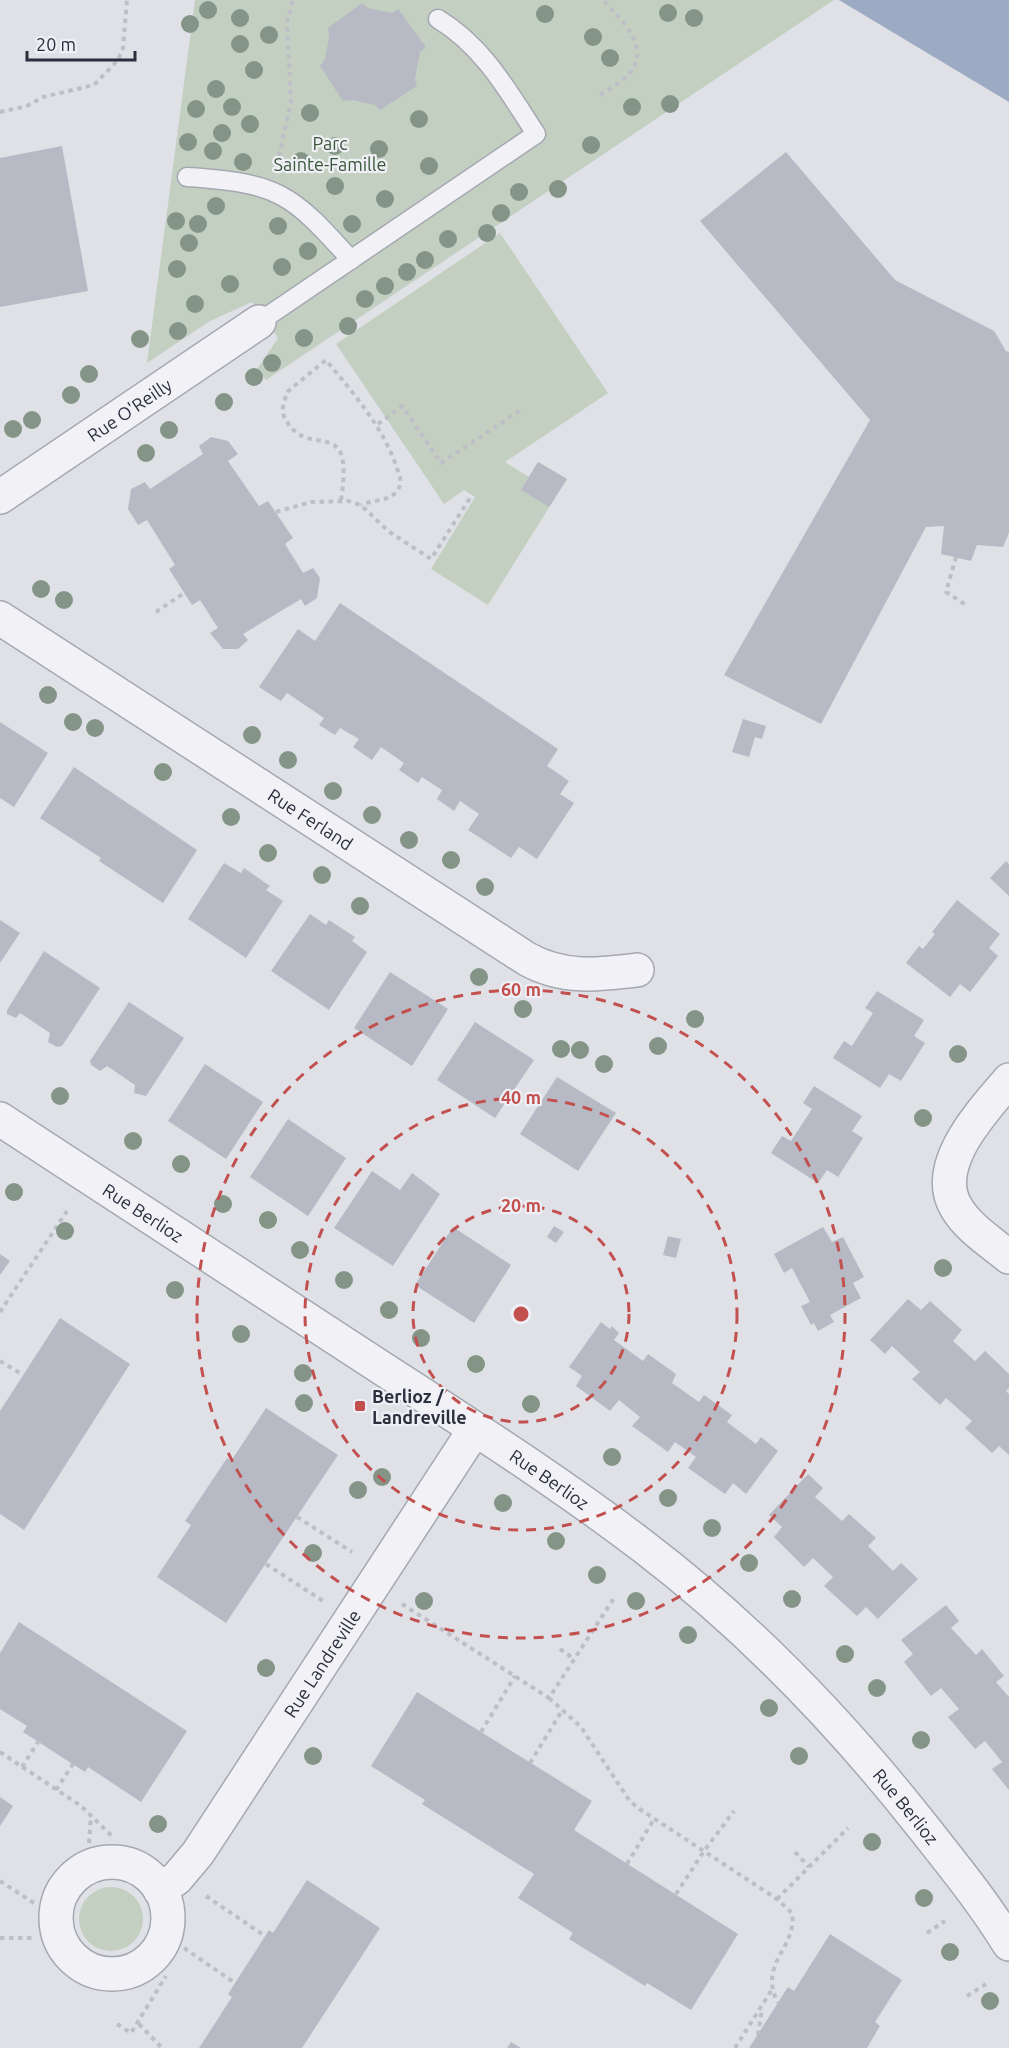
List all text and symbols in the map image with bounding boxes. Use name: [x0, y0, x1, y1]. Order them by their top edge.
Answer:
scale bar: [27, 24, 135, 62]
text: 20 m: [36, 34, 76, 54]
park label: Parc Sainte-Famille: [274, 133, 386, 174]
street label: Rue O'Reilly: [83, 374, 175, 445]
street label: Rue Ferland: [265, 784, 357, 854]
text: 60 m: [501, 979, 541, 999]
text: 40 m: [501, 1087, 541, 1107]
street label: Rue Berlioz: [99, 1179, 187, 1246]
text: 20 m: [501, 1195, 541, 1215]
centre of rings: [511, 1304, 531, 1324]
place label: Berlioz / Landreville: [372, 1386, 467, 1427]
marker: Berlioz / Landreville: [353, 1399, 367, 1413]
street label: Rue Berlioz: [506, 1445, 593, 1513]
street label: Rue Landreville: [280, 1606, 364, 1721]
street label: Rue Berlioz: [869, 1764, 943, 1848]

